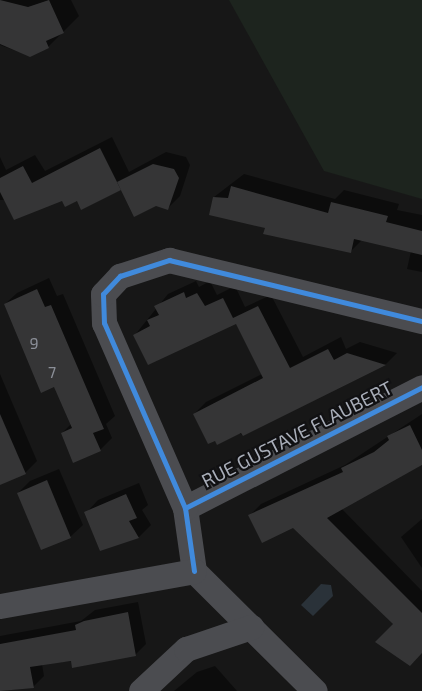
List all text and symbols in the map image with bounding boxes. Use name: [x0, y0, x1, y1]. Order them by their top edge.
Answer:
house number: 9: [29, 333, 39, 353]
house number: 7: [48, 362, 56, 382]
street label: RUE GUSTAVE FLAUBERT: [198, 376, 396, 492]

